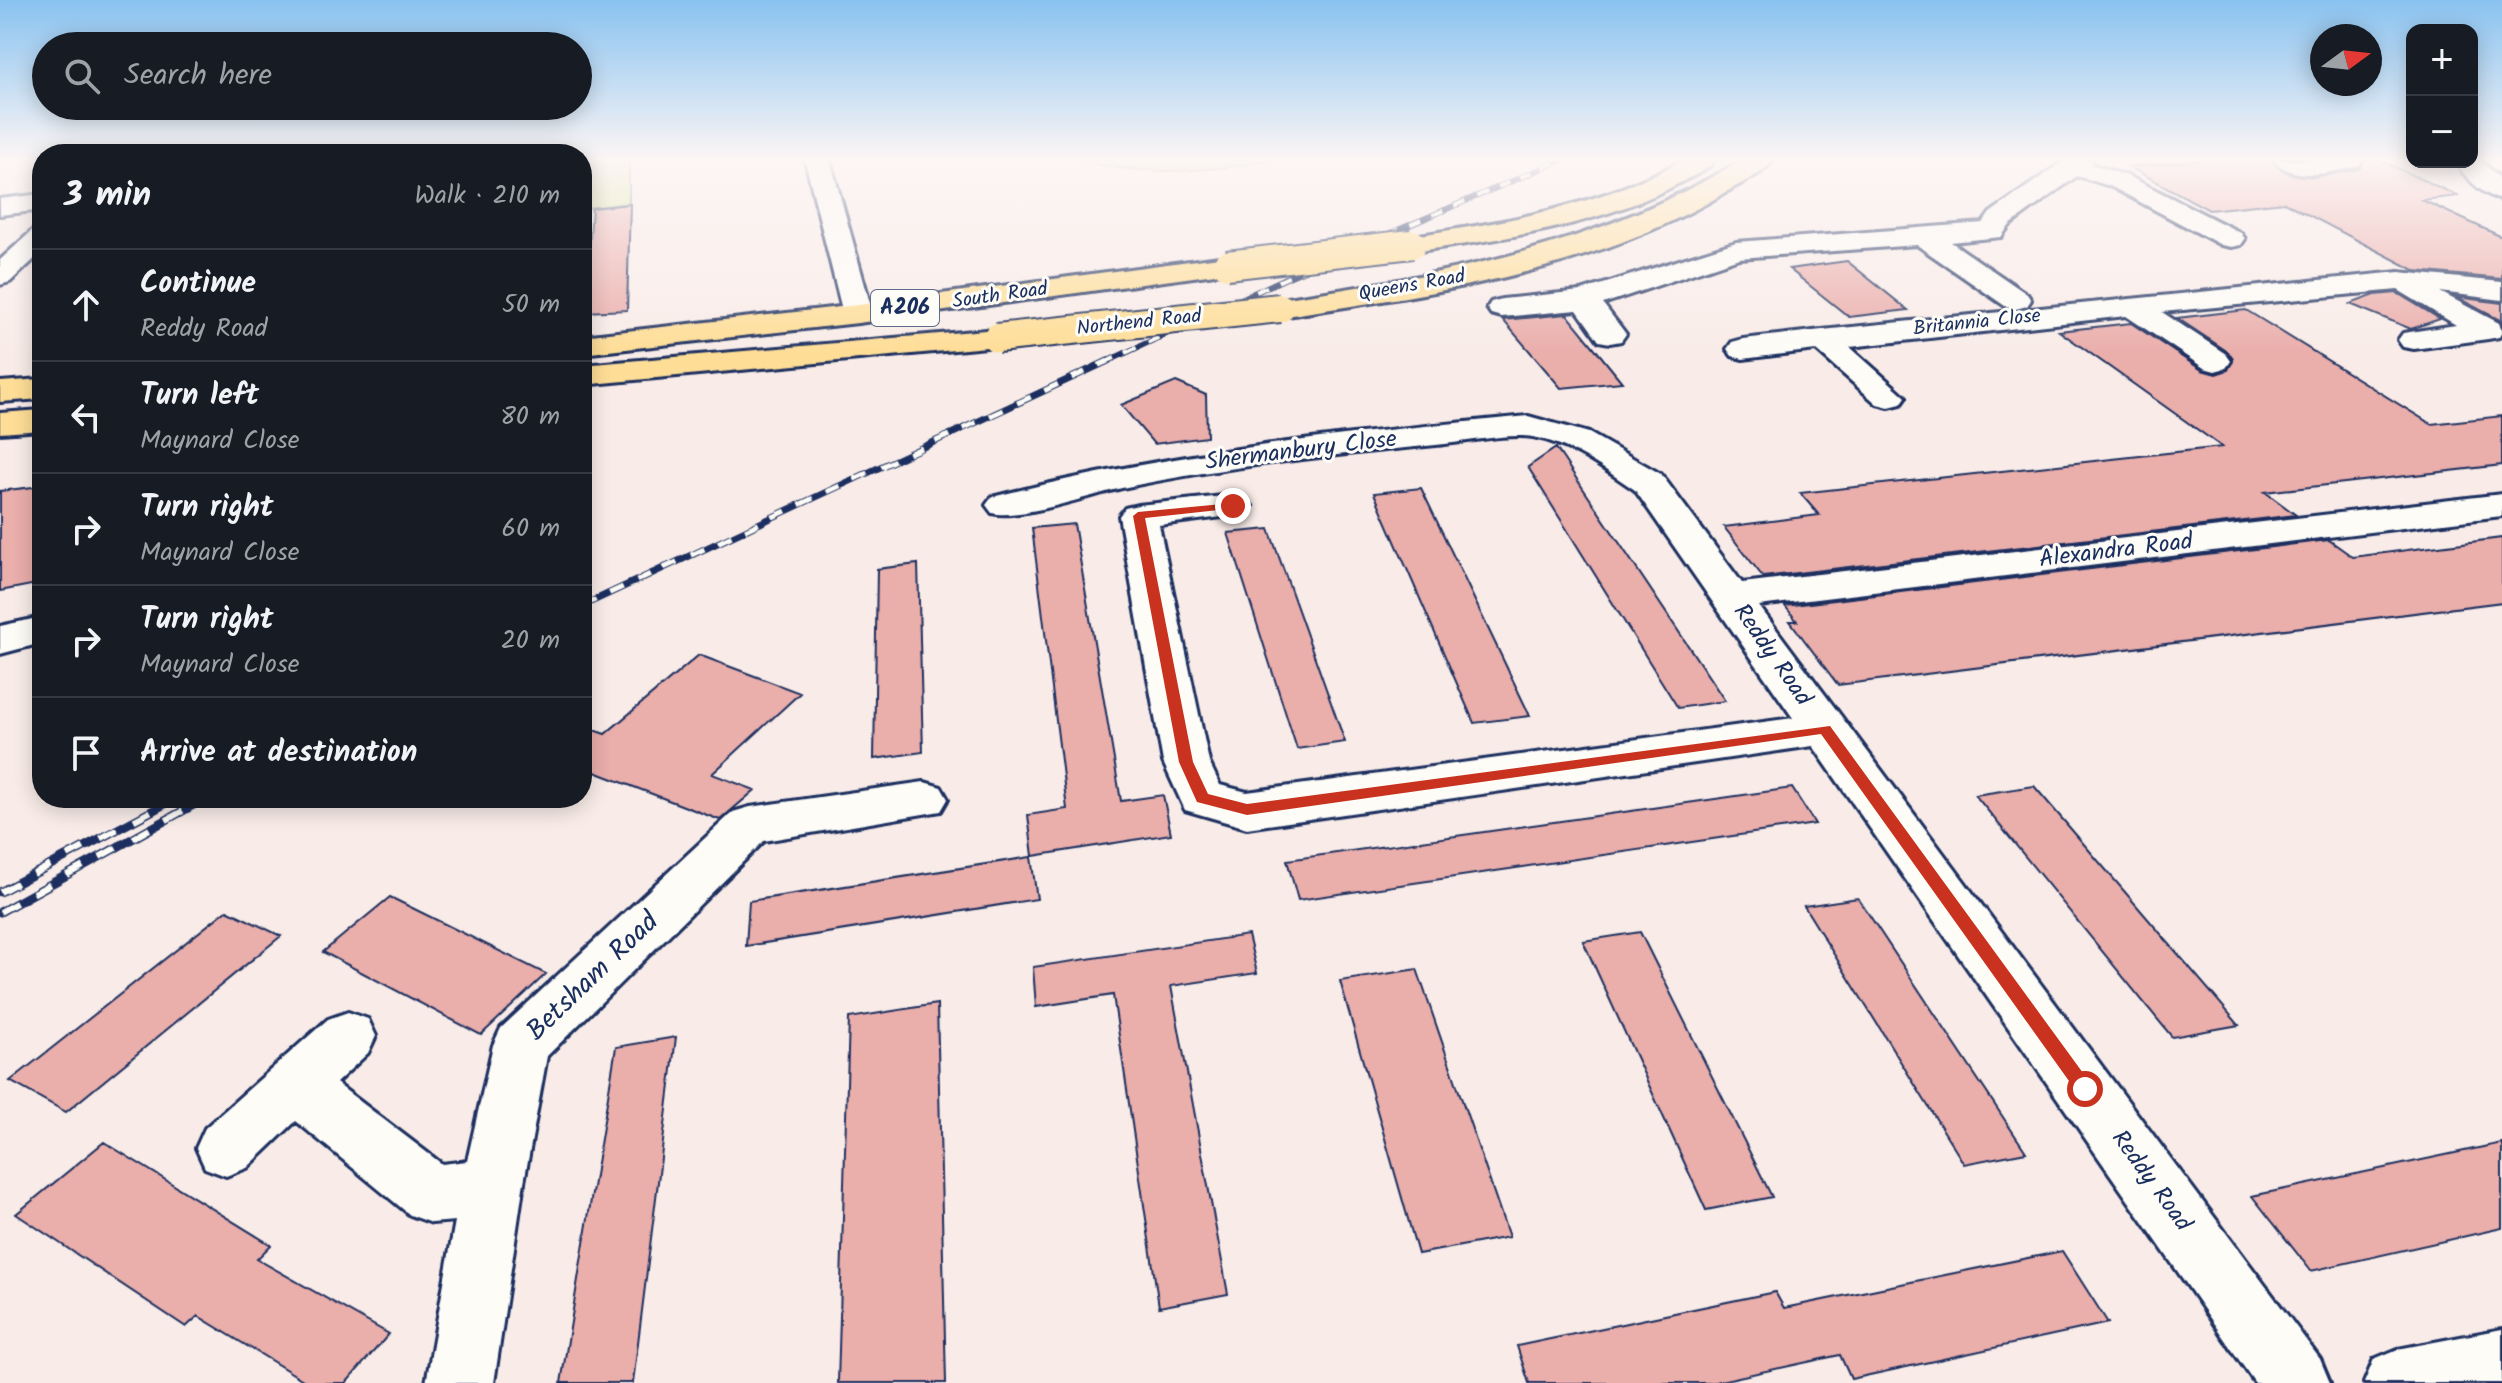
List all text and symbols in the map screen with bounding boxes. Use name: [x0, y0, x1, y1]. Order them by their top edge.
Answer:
north arrow: [2310, 24, 2382, 96]
map controls: [2406, 24, 2478, 168]
button: +: [2406, 24, 2478, 96]
search box: [32, 32, 592, 120]
text: Search here: [124, 52, 272, 100]
icon: search: [60, 54, 104, 98]
button: −: [2406, 96, 2478, 168]
text: 3 min: [64, 169, 151, 223]
text: Walk · 210 m: [415, 175, 560, 217]
text: Continue: [140, 260, 256, 308]
street label: Queens Road: [1356, 261, 1469, 311]
street label: South Road: [950, 273, 1051, 319]
icon: ahead: [64, 283, 108, 327]
text: 50 m: [502, 284, 560, 326]
road number: A206: [871, 290, 939, 326]
street label: Northend Road: [1075, 300, 1204, 345]
street label: Britannia Close: [1912, 300, 2042, 346]
text: Reddy Road: [140, 308, 268, 350]
text: Turn left: [140, 372, 259, 420]
icon: left: [64, 395, 108, 439]
text: 80 m: [500, 396, 560, 438]
text: Maynard Close: [140, 420, 299, 462]
street label: Shermanbury Close: [1203, 420, 1399, 482]
text: Turn right: [140, 484, 273, 532]
route end: [1215, 488, 1251, 524]
icon: right: [64, 507, 108, 551]
text: 60 m: [501, 508, 560, 550]
street label: Alexandra Road: [2037, 522, 2196, 580]
text: Maynard Close: [140, 532, 299, 574]
text: Turn right: [140, 596, 273, 644]
street label: Reddy Road: [1722, 596, 1822, 715]
icon: right: [64, 619, 108, 663]
text: 20 m: [501, 620, 560, 662]
text: Maynard Close: [140, 644, 299, 686]
text: Arrive at destination: [140, 729, 417, 777]
icon: arrive: [64, 731, 108, 775]
street label: Betsham Road: [516, 901, 671, 1053]
route start: [2067, 1071, 2103, 1107]
street label: Reddy Road: [2101, 1122, 2202, 1241]

